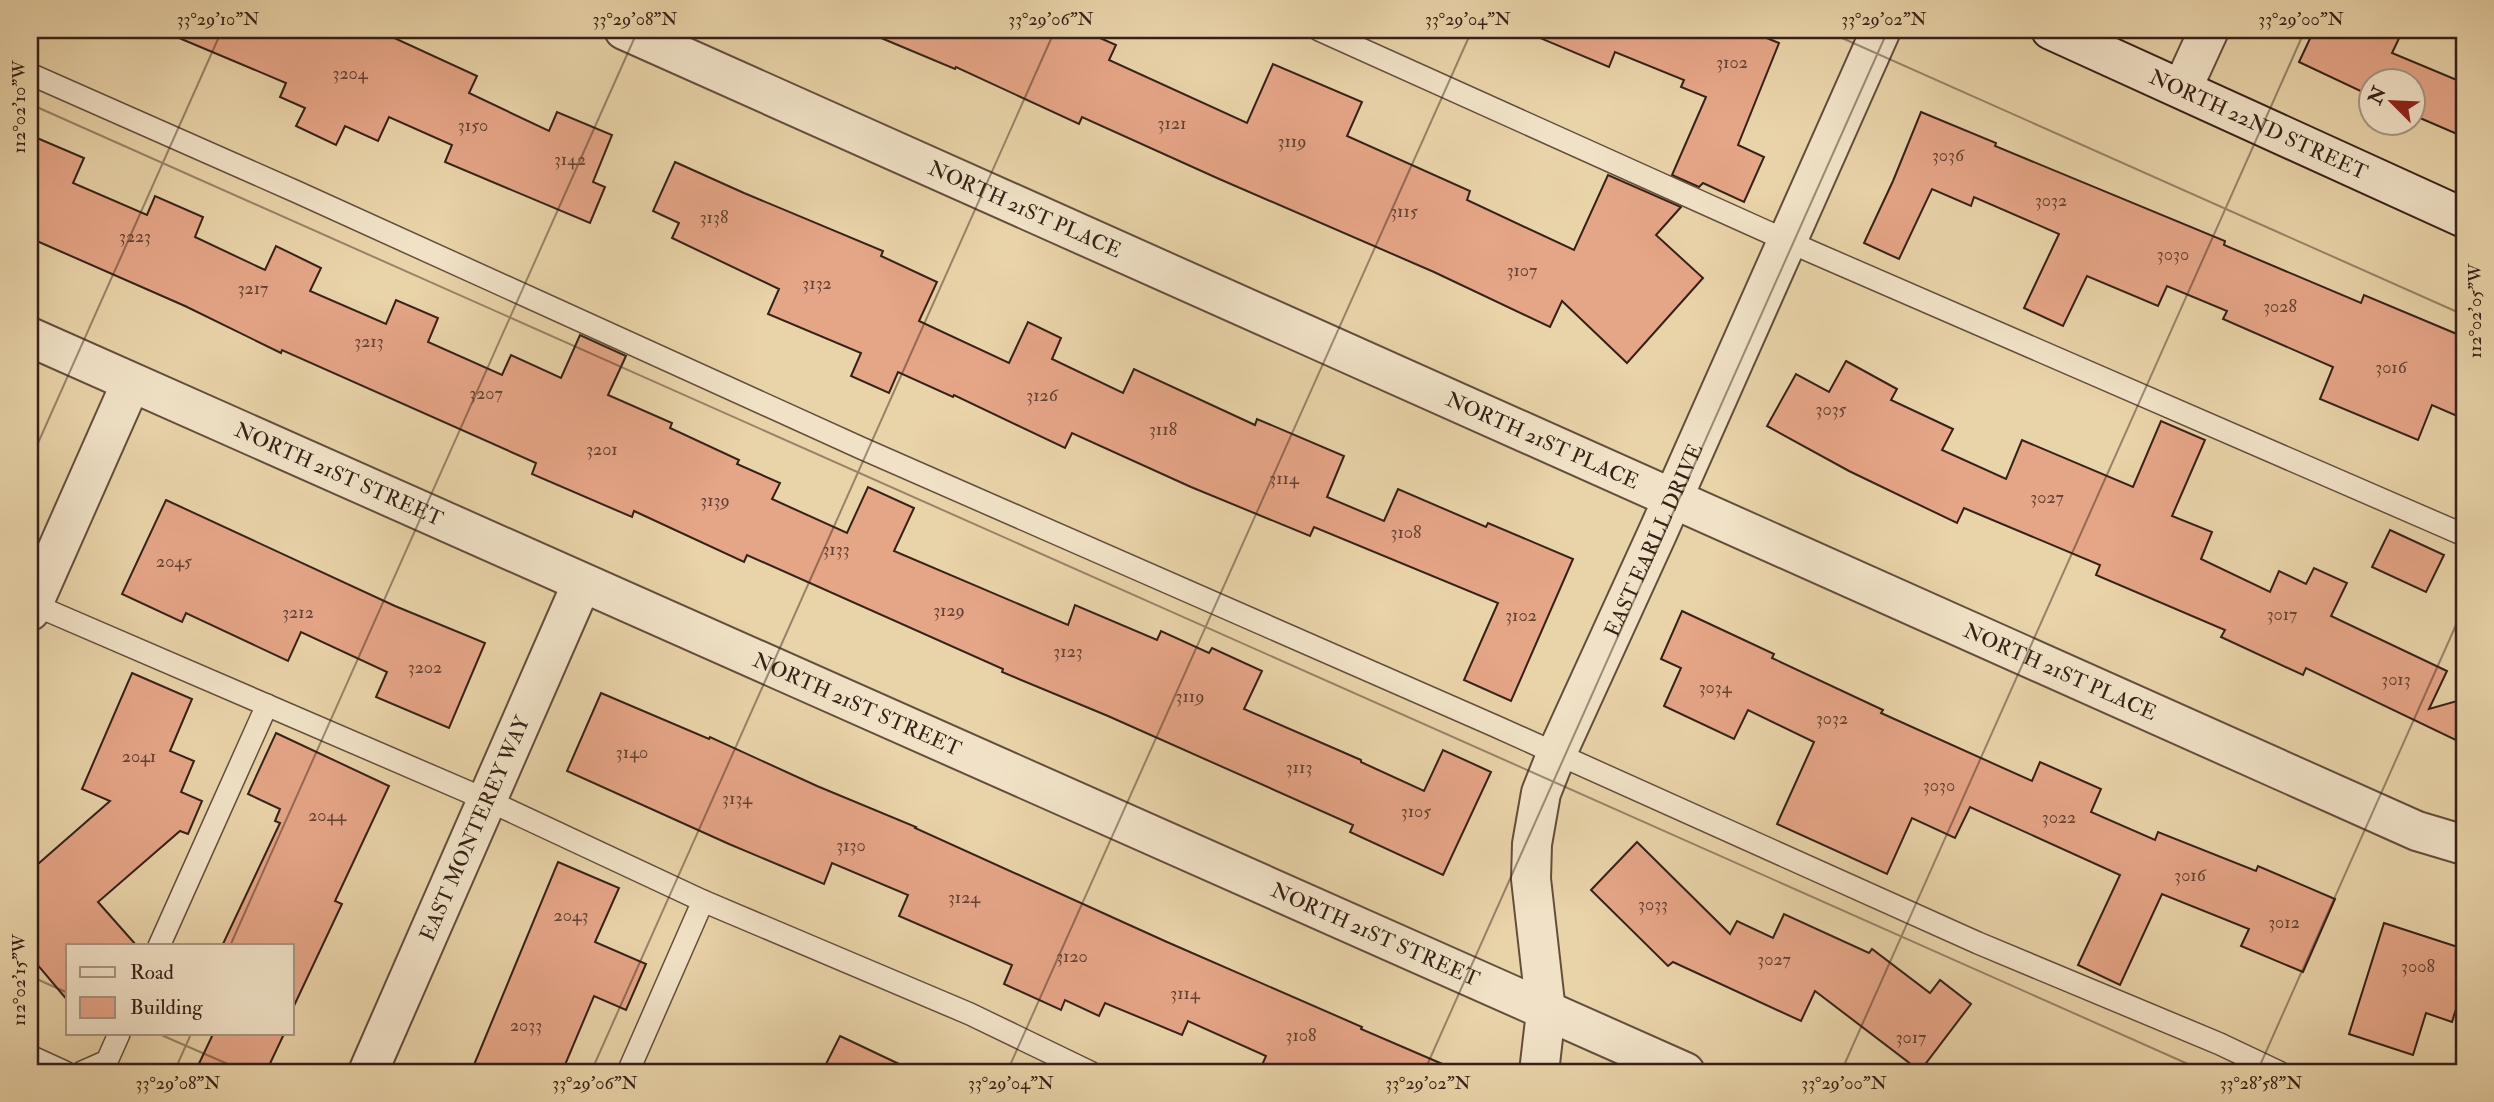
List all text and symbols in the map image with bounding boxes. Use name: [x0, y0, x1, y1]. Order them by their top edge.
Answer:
text: 33°29'10"N: [177, 8, 259, 31]
text: 33°29'08"N: [593, 8, 677, 31]
text: 33°29'06"N: [1008, 8, 1094, 31]
text: 33°29'04"N: [1425, 8, 1511, 31]
text: 33°29'02"N: [1841, 8, 1927, 31]
text: 33°29'00"N: [2258, 8, 2344, 31]
house number: 3102: [1716, 51, 1748, 74]
text: 112°02'10"W: [8, 60, 31, 154]
house number: 3204: [333, 62, 369, 85]
street label: NORTH 22ND STREET: [2145, 64, 2372, 186]
north arrow: [2358, 66, 2428, 136]
text: N: [2363, 82, 2392, 109]
house number: 3121: [1158, 112, 1186, 135]
house number: 3150: [458, 114, 488, 137]
house number: 3119: [1278, 130, 1306, 153]
house number: 3036: [1932, 144, 1965, 167]
house number: 3142: [554, 148, 586, 171]
street label: NORTH 21ST PLACE: [924, 155, 1125, 264]
house number: 3032: [2035, 189, 2067, 212]
house number: 3115: [1390, 200, 1418, 223]
house number: 3138: [700, 206, 728, 229]
house number: 3223: [119, 225, 151, 248]
house number: 3030: [2157, 243, 2189, 266]
house number: 3107: [1507, 259, 1537, 282]
text: 112°02'05"W: [2464, 263, 2487, 358]
house number: 3132: [802, 272, 832, 295]
house number: 3217: [238, 277, 268, 300]
house number: 3028: [2263, 295, 2297, 318]
house number: 3213: [354, 330, 384, 353]
house number: 3016: [2375, 356, 2408, 379]
house number: 3207: [469, 382, 503, 405]
house number: 3126: [1026, 384, 1059, 407]
street label: NORTH 21ST PLACE: [1442, 386, 1643, 496]
house number: 3035: [1816, 398, 1847, 421]
street label: NORTH 21ST STREET: [230, 417, 448, 533]
house number: 3118: [1149, 418, 1177, 441]
house number: 3201: [586, 438, 618, 461]
street label: EAST EARLL DRIVE: [1599, 440, 1709, 641]
house number: 3114: [1269, 467, 1300, 490]
house number: 3027: [2030, 486, 2064, 509]
house number: 3139: [700, 489, 730, 512]
house number: 3108: [1391, 521, 1421, 544]
house number: 3133: [822, 538, 850, 561]
house number: 2045: [156, 550, 192, 573]
house number: 3129: [933, 599, 965, 622]
house number: 3212: [282, 601, 314, 624]
house number: 3017: [2267, 603, 2297, 626]
house number: 3102: [1505, 604, 1537, 627]
street label: NORTH 21ST PLACE: [1959, 617, 2161, 727]
house number: 3123: [1053, 640, 1083, 663]
street label: NORTH 21ST STREET: [748, 647, 966, 763]
house number: 3202: [408, 656, 442, 679]
house number: 3013: [2381, 668, 2411, 691]
house number: 3034: [1699, 676, 1733, 699]
house number: 3119: [1176, 685, 1204, 708]
house number: 3032: [1816, 707, 1848, 730]
street label: EAST MONTEREY WAY: [414, 711, 536, 945]
house number: 3140: [616, 741, 648, 764]
house number: 2041: [122, 745, 156, 768]
house number: 3113: [1286, 756, 1312, 779]
house number: 3030: [1923, 774, 1955, 797]
house number: 3134: [722, 787, 753, 810]
house number: 3105: [1401, 800, 1431, 823]
house number: 2044: [308, 804, 347, 827]
house number: 3022: [2042, 806, 2076, 829]
house number: 3130: [836, 834, 866, 857]
house number: 3016: [2174, 864, 2207, 887]
street label: NORTH 21ST STREET: [1267, 877, 1484, 993]
house number: 3124: [948, 886, 981, 909]
house number: 3033: [1638, 893, 1668, 916]
house number: 2043: [554, 904, 588, 927]
house number: 3012: [2268, 911, 2300, 934]
text: 112°02'15"W: [8, 933, 31, 1026]
legend: [66, 944, 294, 1036]
house number: 3120: [1056, 945, 1088, 968]
house number: 3027: [1757, 948, 1791, 971]
house number: 3008: [2401, 955, 2435, 978]
text: Road: [130, 959, 175, 986]
house number: 3114: [1170, 982, 1201, 1005]
text: Building: [130, 994, 203, 1021]
house number: 2033: [510, 1014, 542, 1037]
house number: 3108: [1286, 1024, 1316, 1047]
house number: 3017: [1896, 1026, 1926, 1049]
text: 33°29'08"N: [136, 1072, 220, 1095]
text: 33°29'06"N: [552, 1072, 638, 1095]
text: 33°29'04"N: [968, 1072, 1054, 1095]
text: 33°29'02"N: [1385, 1072, 1471, 1095]
text: 33°29'00"N: [1801, 1072, 1887, 1095]
text: 33°28'58"N: [2220, 1072, 2302, 1095]

